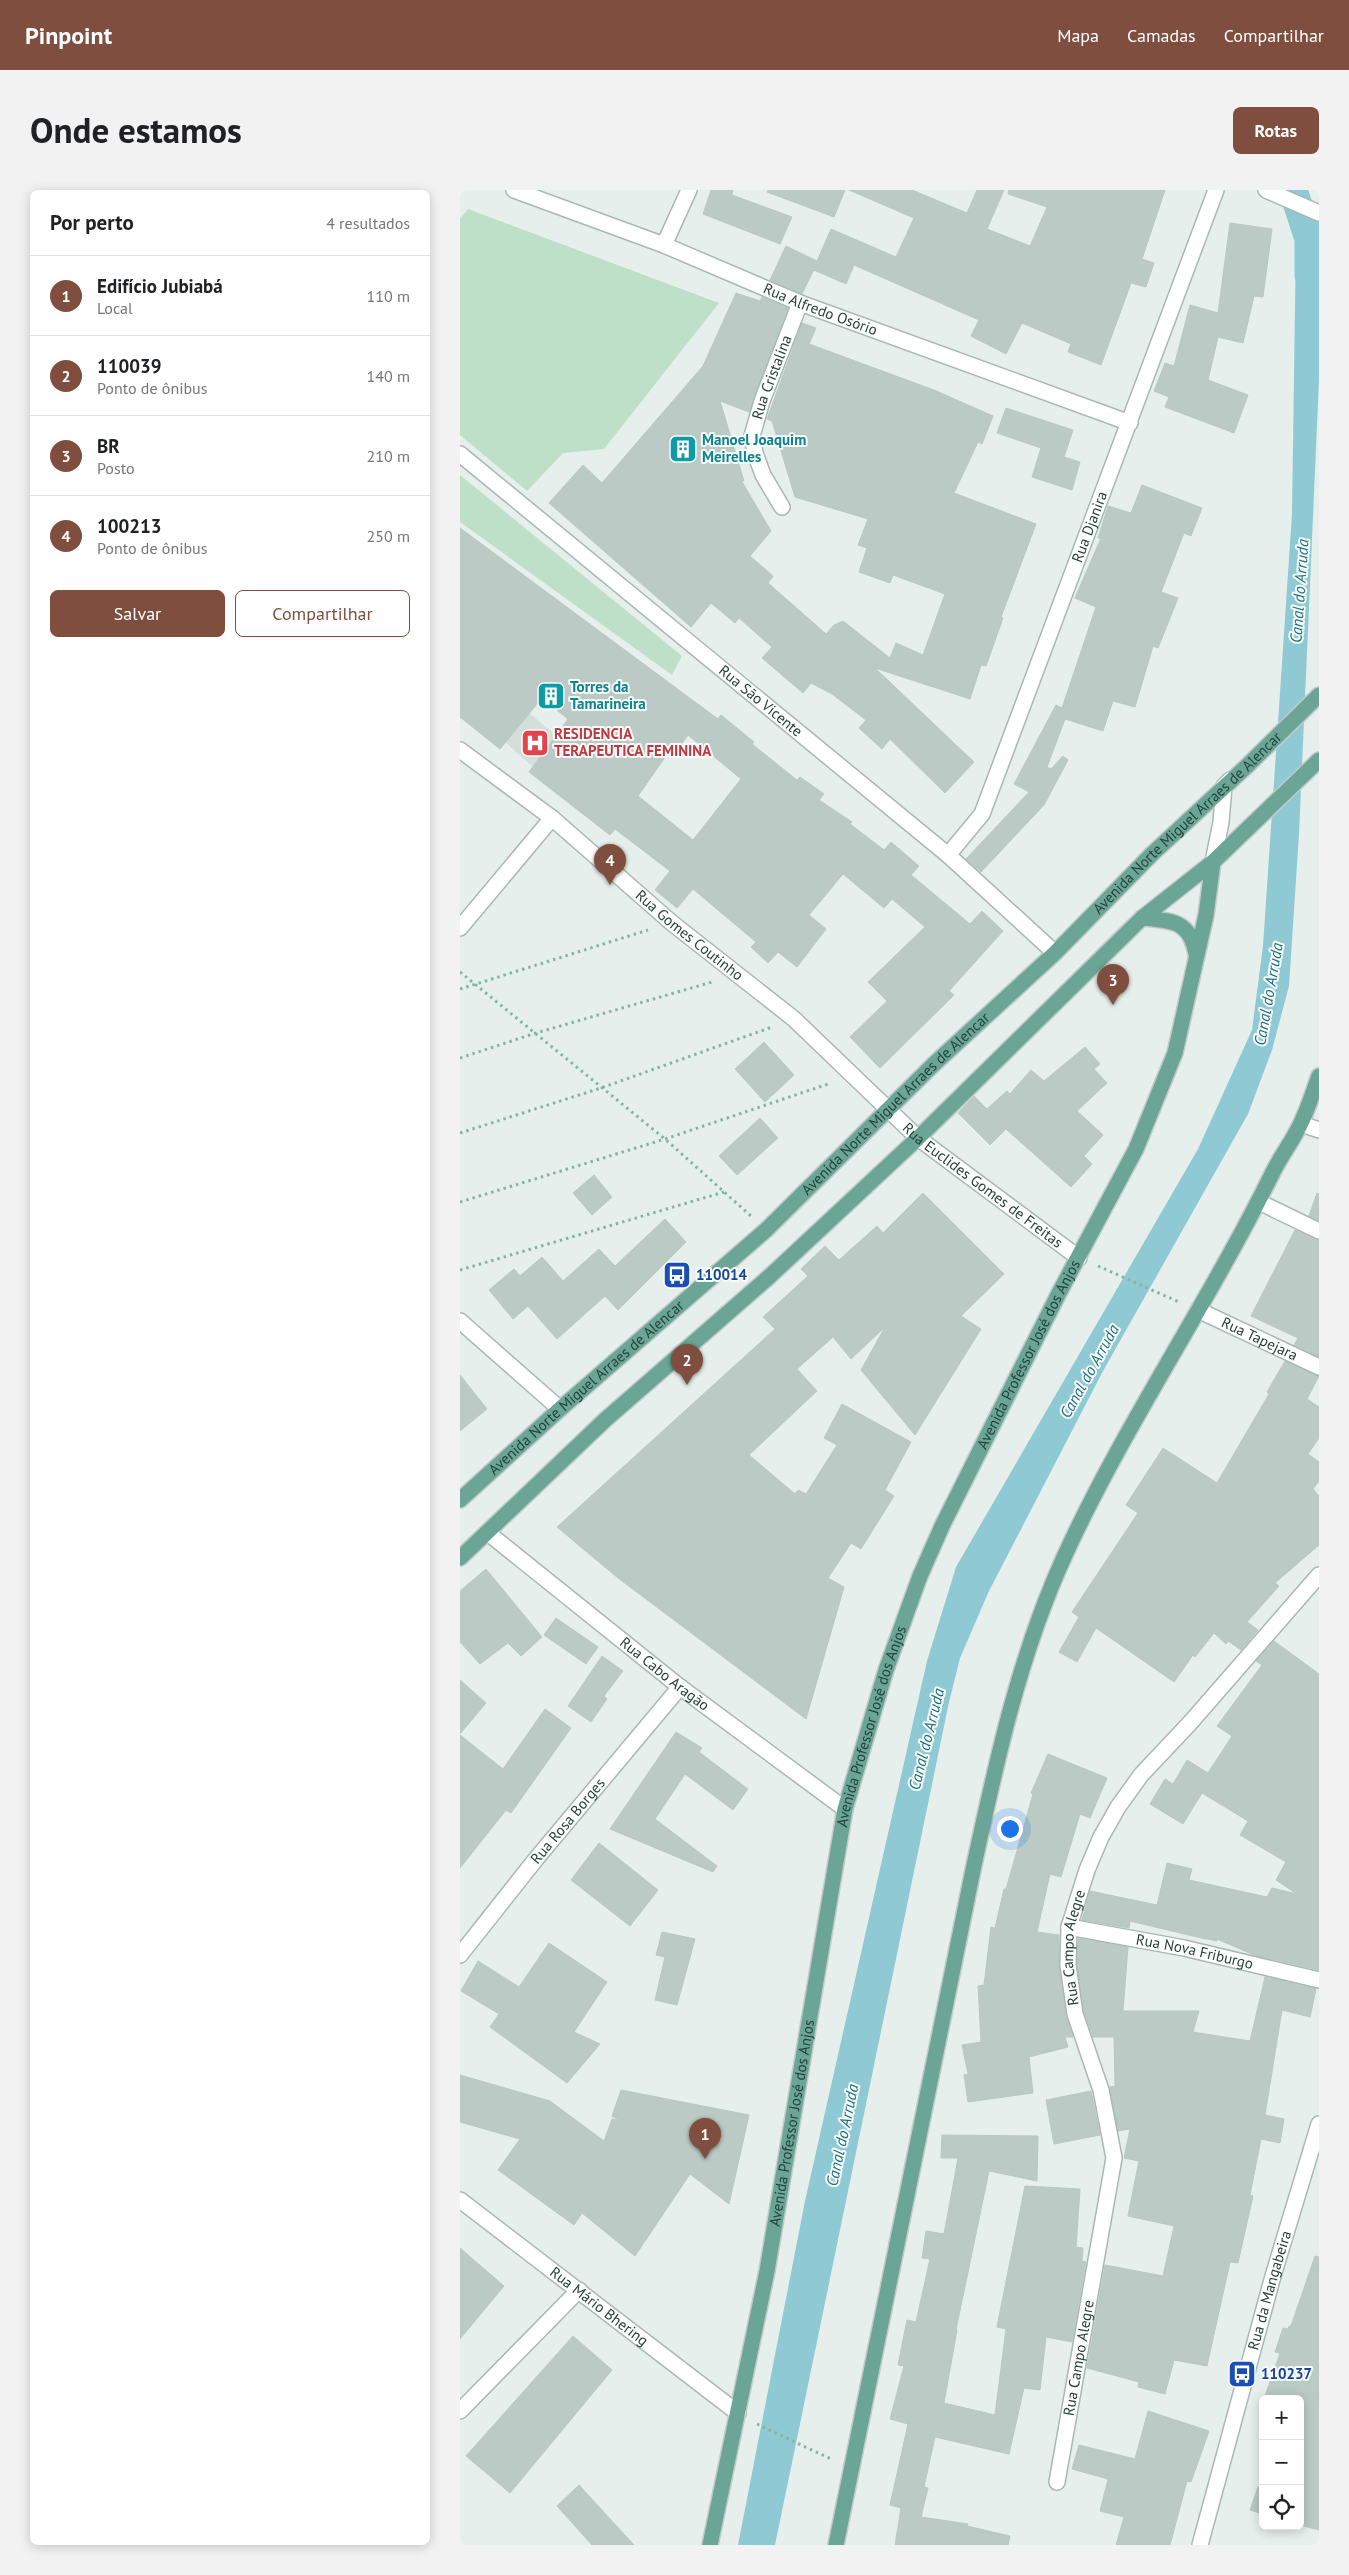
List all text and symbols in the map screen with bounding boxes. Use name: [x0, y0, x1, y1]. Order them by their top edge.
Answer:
text: Pinpoint: [25, 20, 112, 51]
text: Mapa: [1057, 24, 1099, 47]
text: Camadas: [1127, 24, 1196, 47]
text: Compartilhar: [1224, 24, 1324, 47]
text: Onde estamos: [30, 107, 242, 153]
button: Rotas: [1233, 107, 1319, 154]
text: Por perto: [50, 209, 134, 236]
text: 4 resultados: [326, 213, 410, 233]
text: Edifício Jubiabá: [97, 274, 223, 298]
street label: Rua Alfredo Osório: [761, 279, 880, 339]
text: 1: [61, 286, 71, 306]
text: 110 m: [367, 286, 410, 306]
text: Local: [97, 298, 133, 318]
street label: Rua Cristalina: [747, 332, 796, 421]
text: 110039: [97, 354, 162, 378]
text: 2: [61, 366, 71, 386]
text: 140 m: [367, 366, 410, 386]
text: Ponto de ônibus: [97, 378, 207, 398]
place label: Manoel Joaquim Meirelles: [702, 430, 806, 466]
text: BR: [97, 434, 120, 458]
building icon: Manoel Joaquim Meirelles: [668, 434, 698, 464]
text: 3: [61, 446, 71, 466]
text: 210 m: [367, 446, 410, 466]
text: Posto: [97, 458, 135, 478]
street label: Rua Djanira: [1067, 488, 1111, 565]
text: 100213: [97, 514, 162, 538]
text: 4: [61, 526, 71, 546]
text: 250 m: [367, 526, 410, 546]
text: Ponto de ônibus: [97, 538, 207, 558]
water label: Canal do Arruda: [1285, 538, 1313, 644]
button: Salvar: [50, 590, 225, 637]
button: Compartilhar: [235, 590, 410, 637]
street label: Rua São Vicente: [715, 661, 807, 741]
place label: Torres da Tamarineira: [570, 677, 646, 713]
building icon: Torres da Tamarineira: [536, 681, 566, 711]
place label: RESIDENCIA TERAPEUTICA FEMININA: [554, 724, 712, 760]
street label: Avenida Norte Miguel Arraes de Alencar: [1089, 727, 1285, 918]
hospital icon: RESIDENCIA TERAPEUTICA FEMININA: [520, 728, 550, 758]
pin: 4: [594, 844, 626, 885]
street label: Rua Gomes Coutinho: [632, 885, 747, 984]
water label: Canal do Arruda: [1249, 941, 1287, 1047]
pin: 3: [1097, 964, 1129, 1005]
street label: Avenida Norte Miguel Arraes de Alencar: [797, 1008, 993, 1199]
street label: Rua Euclides Gomes de Freitas: [899, 1118, 1067, 1252]
street label: Avenida Professor José dos Anjos: [972, 1256, 1084, 1452]
bus stop icon: 110014: [662, 1260, 692, 1290]
place label: 110014: [696, 1265, 748, 1284]
street label: Avenida Norte Miguel Arraes de Alencar: [484, 1296, 688, 1479]
street label: Rua Tapejara: [1219, 1312, 1301, 1365]
water label: Canal do Arruda: [1055, 1321, 1123, 1421]
pin: 2: [671, 1344, 703, 1385]
street label: Avenida Professor José dos Anjos: [832, 1623, 910, 1828]
street label: Rua Cabo Aragão: [616, 1633, 713, 1715]
water label: Canal do Arruda: [904, 1686, 948, 1792]
street label: Rua Rosa Borges: [526, 1774, 609, 1868]
your location: [997, 1816, 1023, 1842]
street label: Rua Campo Alegre: [1058, 1887, 1089, 2007]
street label: Rua Nova Friburgo: [1135, 1929, 1255, 1973]
street label: Avenida Professor José dos Anjos: [765, 2018, 818, 2228]
water label: Canal do Arruda: [821, 2082, 863, 2188]
pin: 1: [689, 2118, 721, 2159]
street label: Rua da Mangabeira: [1243, 2228, 1295, 2352]
street label: Rua Mário Bhering: [546, 2262, 652, 2350]
street label: Rua Campo Alegre: [1059, 2298, 1098, 2417]
bus stop icon: 110237: [1227, 2359, 1257, 2389]
place label: 110237: [1261, 2364, 1312, 2383]
map controls: [1259, 2395, 1304, 2530]
button: +: [1259, 2395, 1304, 2440]
button: −: [1259, 2440, 1304, 2485]
button: locate: [1259, 2485, 1304, 2530]

